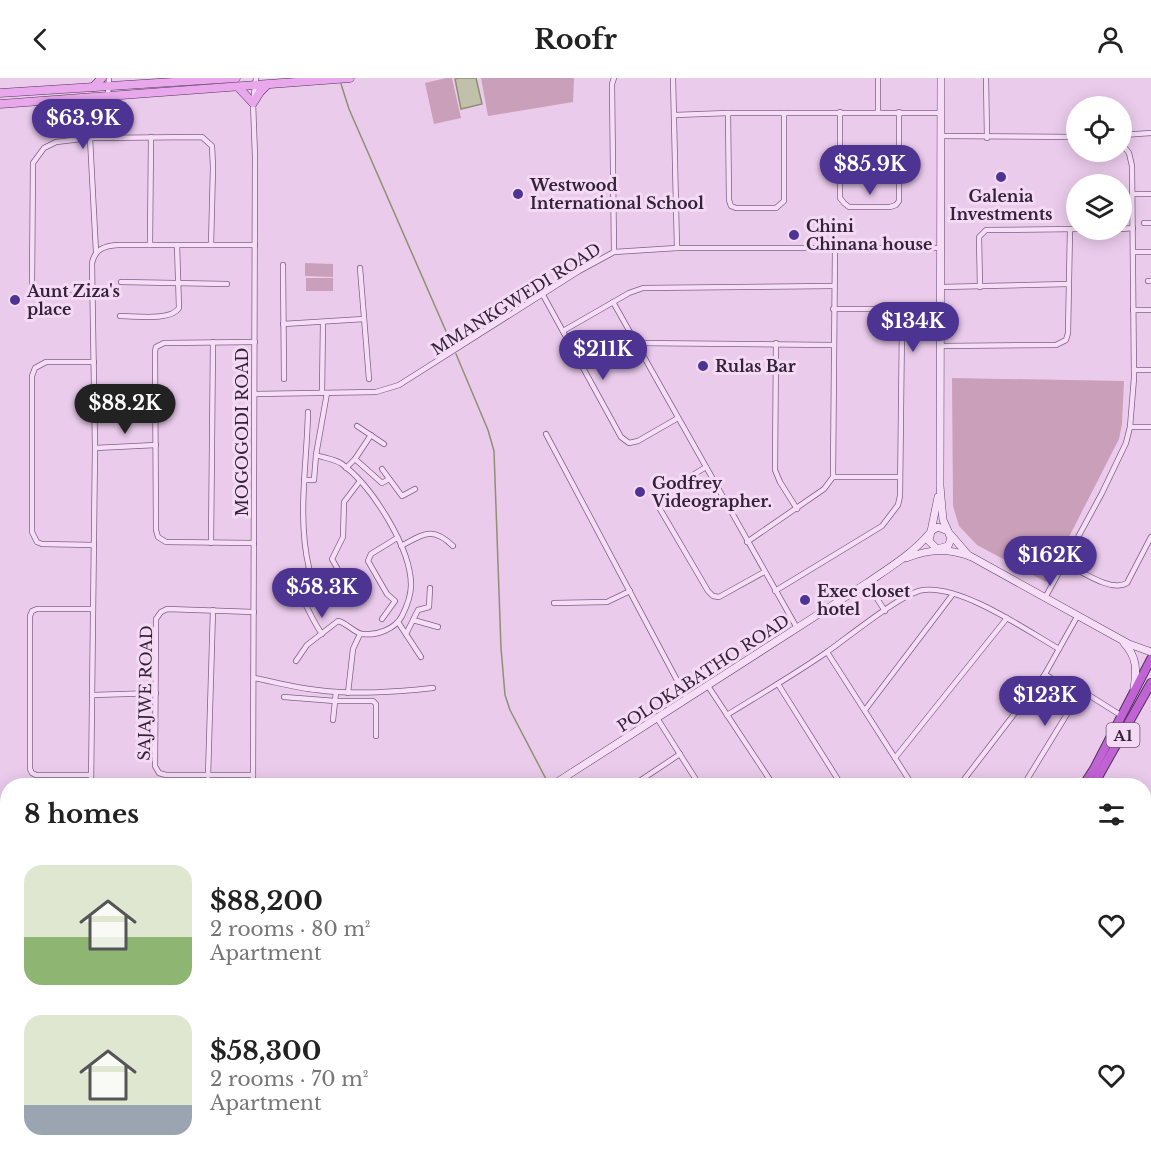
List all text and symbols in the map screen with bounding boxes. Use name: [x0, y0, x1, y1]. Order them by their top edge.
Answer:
icon: back: [24, 23, 57, 56]
text: Roofr: [534, 23, 617, 56]
icon: person: [1094, 23, 1127, 56]
map controls: [1066, 96, 1132, 240]
button: locate: [1066, 96, 1132, 162]
pin: $63.9K: [34, 99, 132, 150]
text: $63.9K: [46, 106, 120, 130]
pin: $85.9K: [821, 145, 919, 196]
text: $85.9K: [834, 152, 906, 176]
marker: Galenia Investments: [994, 170, 1008, 184]
button: layers: [1066, 174, 1132, 240]
place label: Westwood International School: [529, 175, 704, 213]
place label: Galenia Investments: [950, 186, 1052, 224]
marker: Westwood International School: [511, 187, 525, 201]
place label: Chini Chinana house: [806, 216, 932, 254]
marker: Chini Chinana house: [787, 228, 801, 242]
street label: MMANKGWEDI ROAD: [428, 239, 604, 359]
place label: Aunt Ziza's place: [26, 281, 120, 319]
marker: Aunt Ziza's place: [8, 293, 22, 307]
pin: $134K: [871, 302, 955, 353]
text: $134K: [881, 309, 945, 333]
pin: $211K: [561, 330, 645, 381]
text: $211K: [573, 337, 633, 361]
street label: MOGOGODI ROAD: [232, 348, 252, 516]
place label: Rulas Bar: [715, 356, 796, 376]
marker: Rulas Bar: [696, 359, 710, 373]
pin: $88.2K: [76, 384, 174, 435]
text: $88.2K: [89, 391, 161, 415]
place label: Godfrey Videographer.: [651, 473, 772, 511]
marker: Godfrey Videographer.: [633, 485, 647, 499]
pin: $162K: [1008, 536, 1092, 587]
text: $162K: [1018, 543, 1082, 567]
pin: $58.3K: [273, 568, 371, 619]
text: $58.3K: [286, 575, 358, 599]
place label: Exec closet hotel: [817, 581, 911, 619]
marker: Exec closet hotel: [798, 593, 812, 607]
street label: POLOKABATHO ROAD: [613, 610, 793, 736]
street label: SAJAJWE ROAD: [134, 625, 156, 761]
pin: $123K: [1003, 676, 1087, 727]
text: $123K: [1013, 683, 1077, 707]
road number: A1: [1106, 723, 1140, 747]
text: 8 homes: [24, 798, 139, 830]
icon: filters: [1095, 798, 1128, 831]
text: $88,200: [210, 885, 323, 917]
icon: home: [72, 889, 144, 961]
icon: heart: [1095, 909, 1128, 942]
text: 2 rooms · 80 m²: [210, 917, 371, 941]
text: Apartment: [210, 941, 321, 965]
text: $58,300: [210, 1035, 321, 1067]
icon: home: [72, 1039, 144, 1111]
icon: heart: [1095, 1059, 1128, 1092]
text: 2 rooms · 70 m²: [210, 1067, 368, 1091]
text: Apartment: [210, 1091, 321, 1115]

